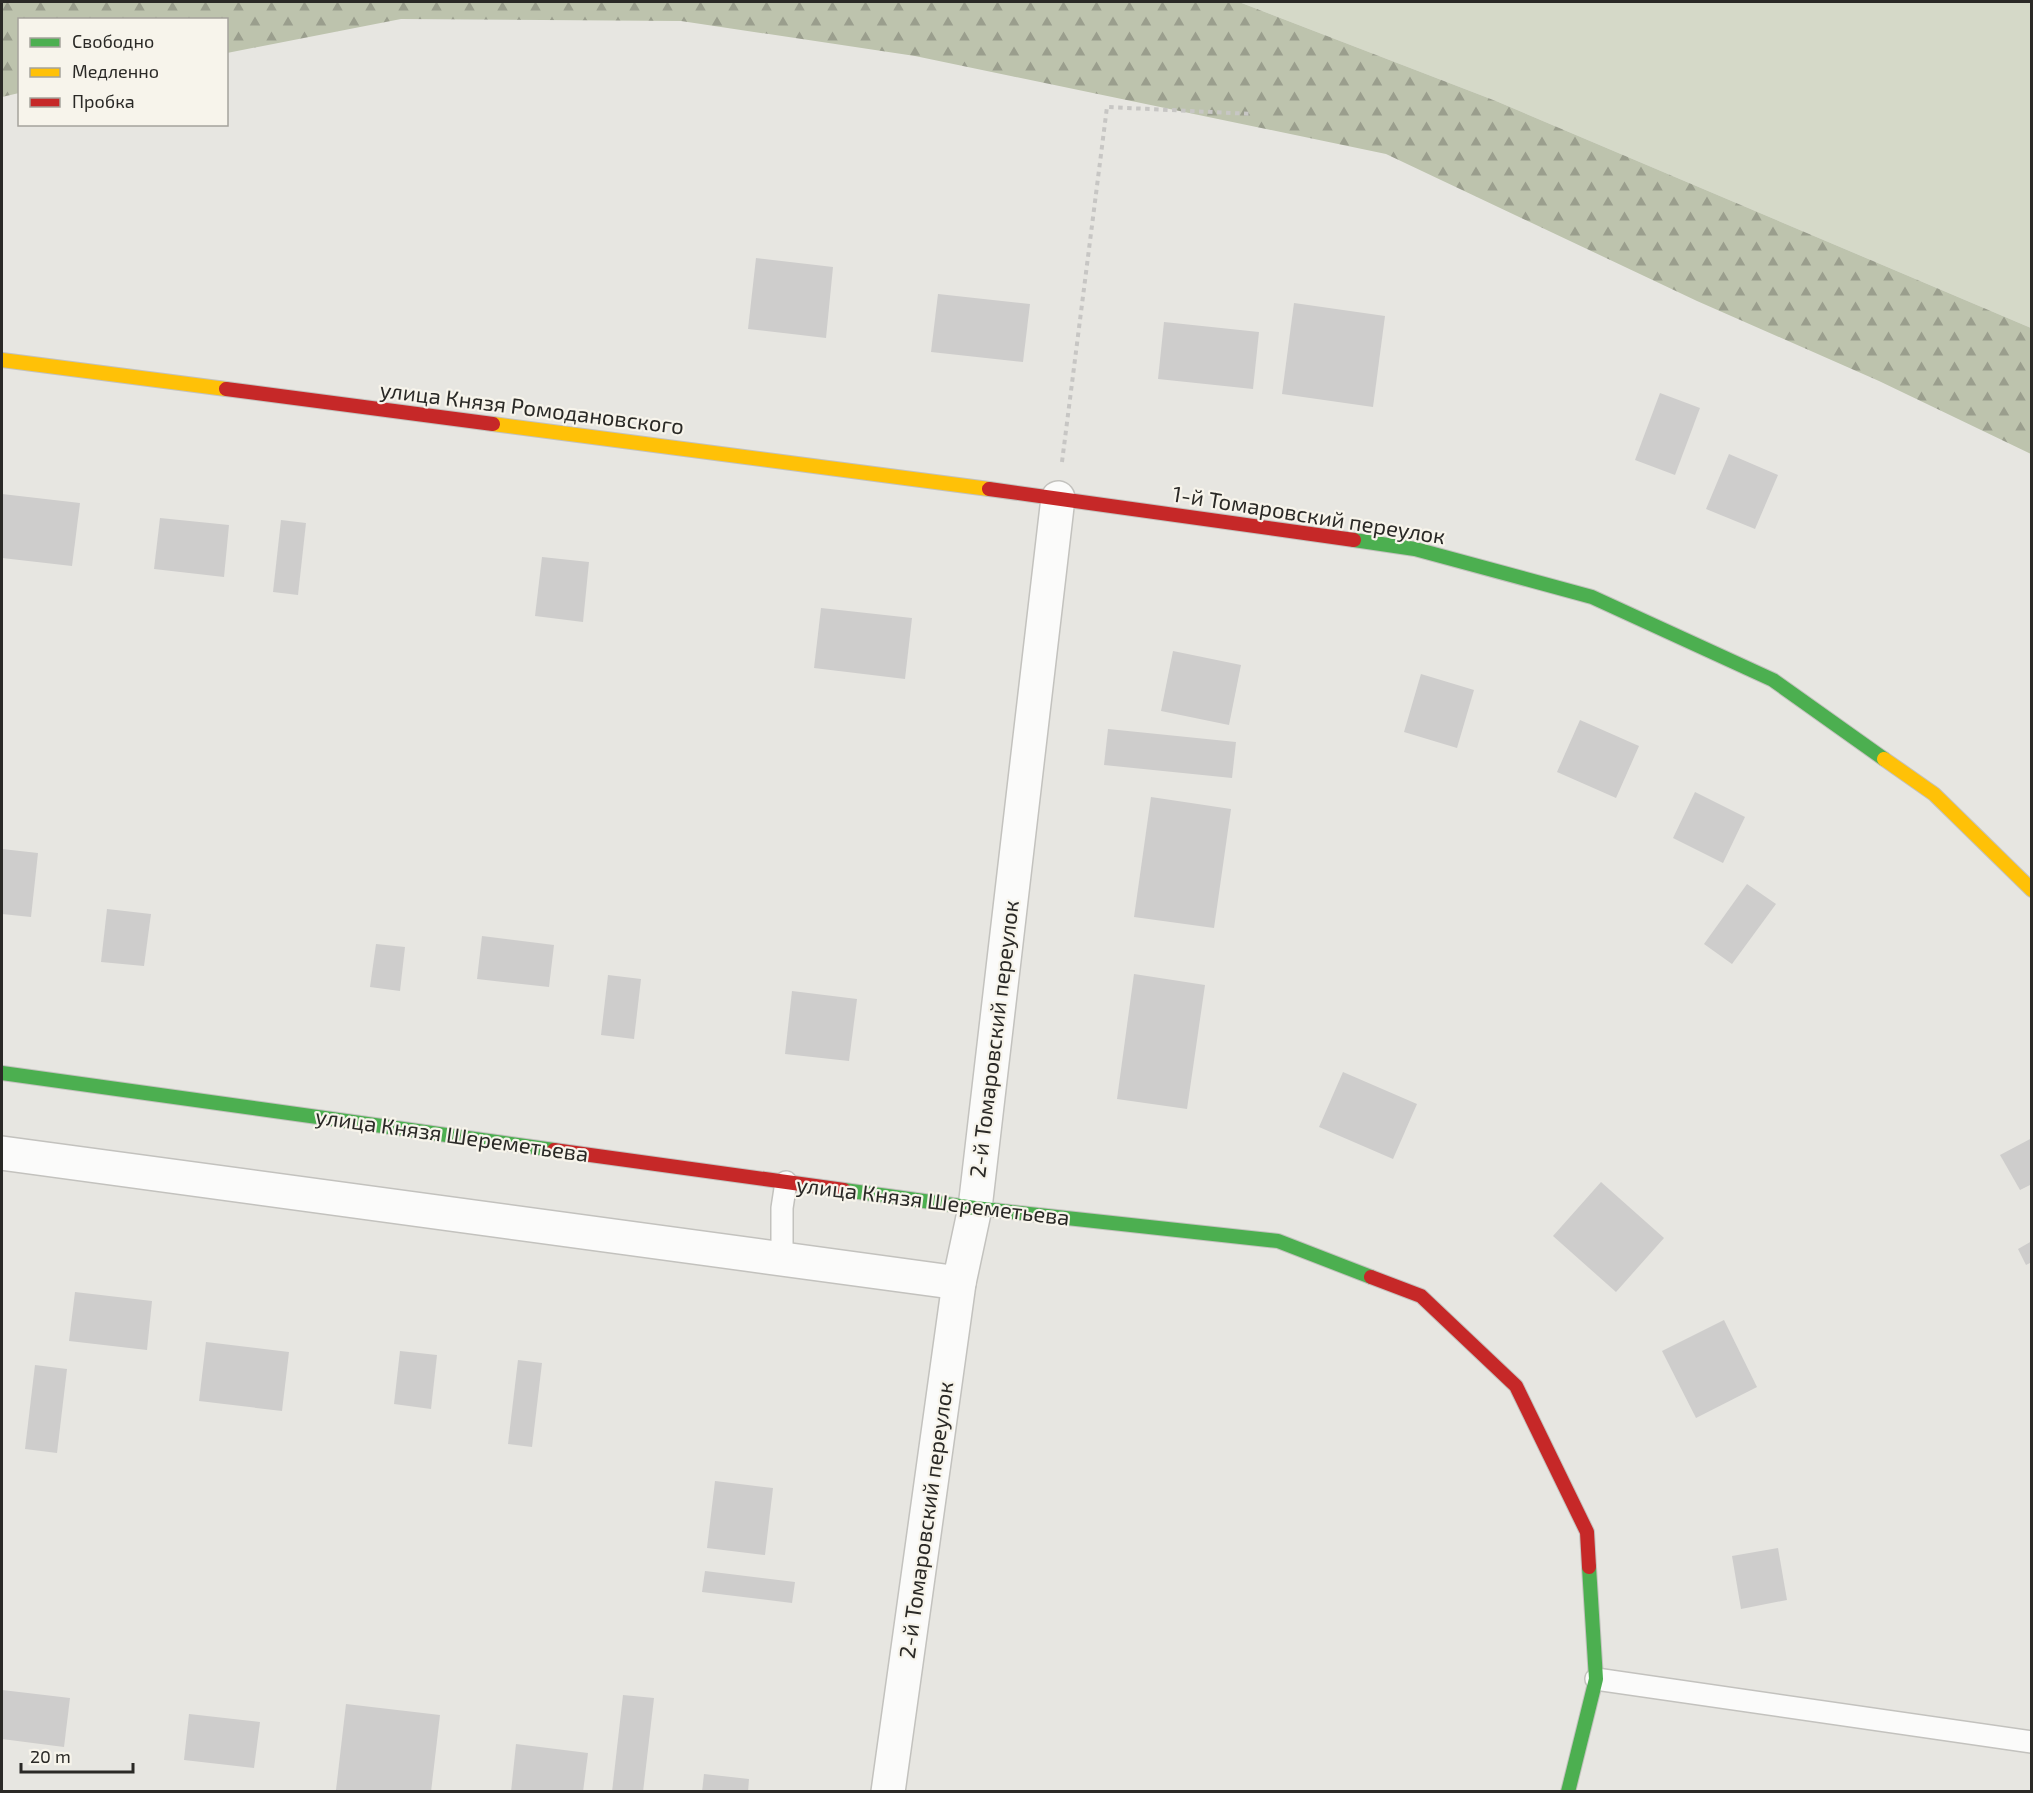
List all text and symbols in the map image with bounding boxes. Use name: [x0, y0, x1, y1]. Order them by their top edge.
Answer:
legend: [18, 18, 228, 126]
text: Свободно: [72, 30, 154, 52]
text: Медленно: [72, 60, 159, 82]
text: Пробка: [72, 90, 135, 112]
street label: улица Князя Ромодановского: [378, 375, 686, 440]
street label: 1-й Томаровский переулок: [1171, 480, 1448, 549]
street label: 2-й Томаровский переулок: [963, 898, 1024, 1179]
street label: улица Князя Шереметьева: [314, 1102, 590, 1167]
street label: улица Князя Шереметьева: [795, 1170, 1071, 1231]
street label: 2-й Томаровский переулок: [893, 1380, 958, 1660]
scale bar: [21, 1736, 134, 1774]
text: 20 m: [30, 1745, 71, 1767]

